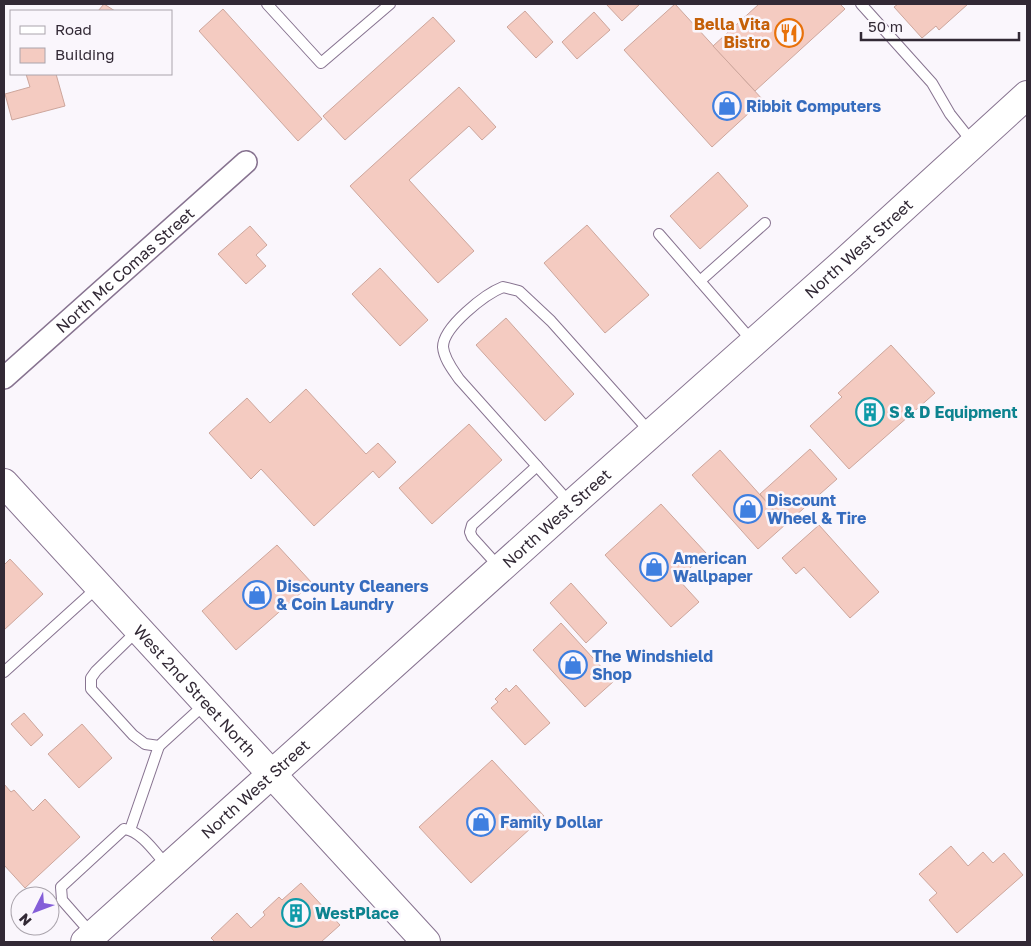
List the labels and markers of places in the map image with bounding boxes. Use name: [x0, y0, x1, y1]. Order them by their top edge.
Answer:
place label: Bella Vita Bistro: [694, 14, 770, 52]
restaurant icon: Bella Vita Bistro: [774, 18, 804, 48]
shop icon: Ribbit Computers: [712, 91, 742, 121]
place label: Ribbit Computers: [746, 96, 881, 116]
building icon: S & D Equipment: [855, 397, 885, 427]
place label: S & D Equipment: [889, 402, 1018, 422]
place label: Discount Wheel & Tire: [767, 490, 867, 528]
shop icon: Discount Wheel & Tire: [733, 494, 763, 524]
place label: American Wallpaper: [673, 548, 753, 586]
shop icon: American Wallpaper: [639, 552, 669, 582]
place label: Discounty Cleaners & Coin Laundry: [276, 576, 429, 614]
shop icon: Discounty Cleaners & Coin Laundry: [242, 580, 272, 610]
place label: The Windshield Shop: [592, 646, 713, 684]
shop icon: The Windshield Shop: [558, 650, 588, 680]
shop icon: Family Dollar: [466, 807, 496, 837]
place label: Family Dollar: [500, 812, 603, 832]
building icon: WestPlace: [281, 898, 311, 928]
place label: WestPlace: [315, 903, 399, 923]

